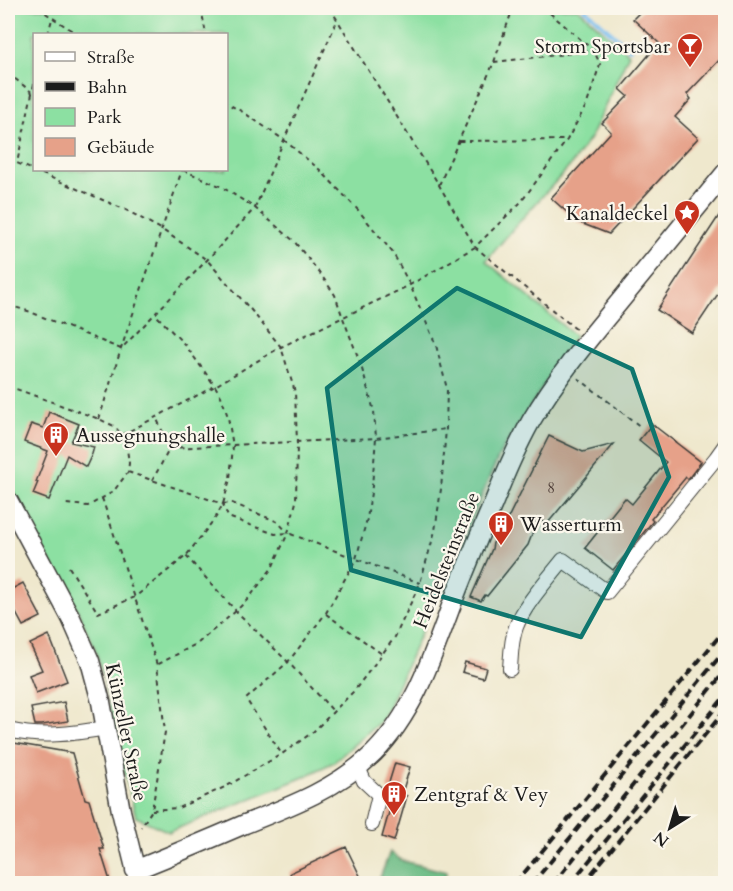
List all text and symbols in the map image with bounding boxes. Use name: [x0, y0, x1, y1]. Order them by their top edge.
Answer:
bar icon: Storm Sportsbar: [675, 31, 705, 69]
legend: [33, 33, 228, 171]
place label: Storm Sportsbar: [535, 33, 671, 60]
text: Straße: [87, 45, 135, 70]
text: Bahn: [87, 75, 128, 100]
text: Park: [87, 105, 122, 130]
text: Gebäude: [87, 135, 155, 160]
place icon: Kanaldeckel: [672, 198, 702, 236]
place label: Kanaldeckel: [566, 200, 668, 227]
building icon: Aussegnungshalle: [41, 420, 71, 458]
place label: Aussegnungshalle: [76, 422, 225, 449]
house number: 8: [547, 477, 555, 499]
street label: Heidelsteinstraße: [407, 488, 486, 633]
building icon: Wasserturm: [486, 509, 516, 547]
place label: Wasserturm: [519, 511, 622, 538]
street label: Künzeller Straße: [99, 661, 154, 804]
building icon: Zentgraf & Vey: [379, 779, 409, 817]
place label: Zentgraf & Vey: [414, 781, 549, 808]
north arrow: [640, 798, 700, 858]
text: N: [649, 826, 674, 852]

